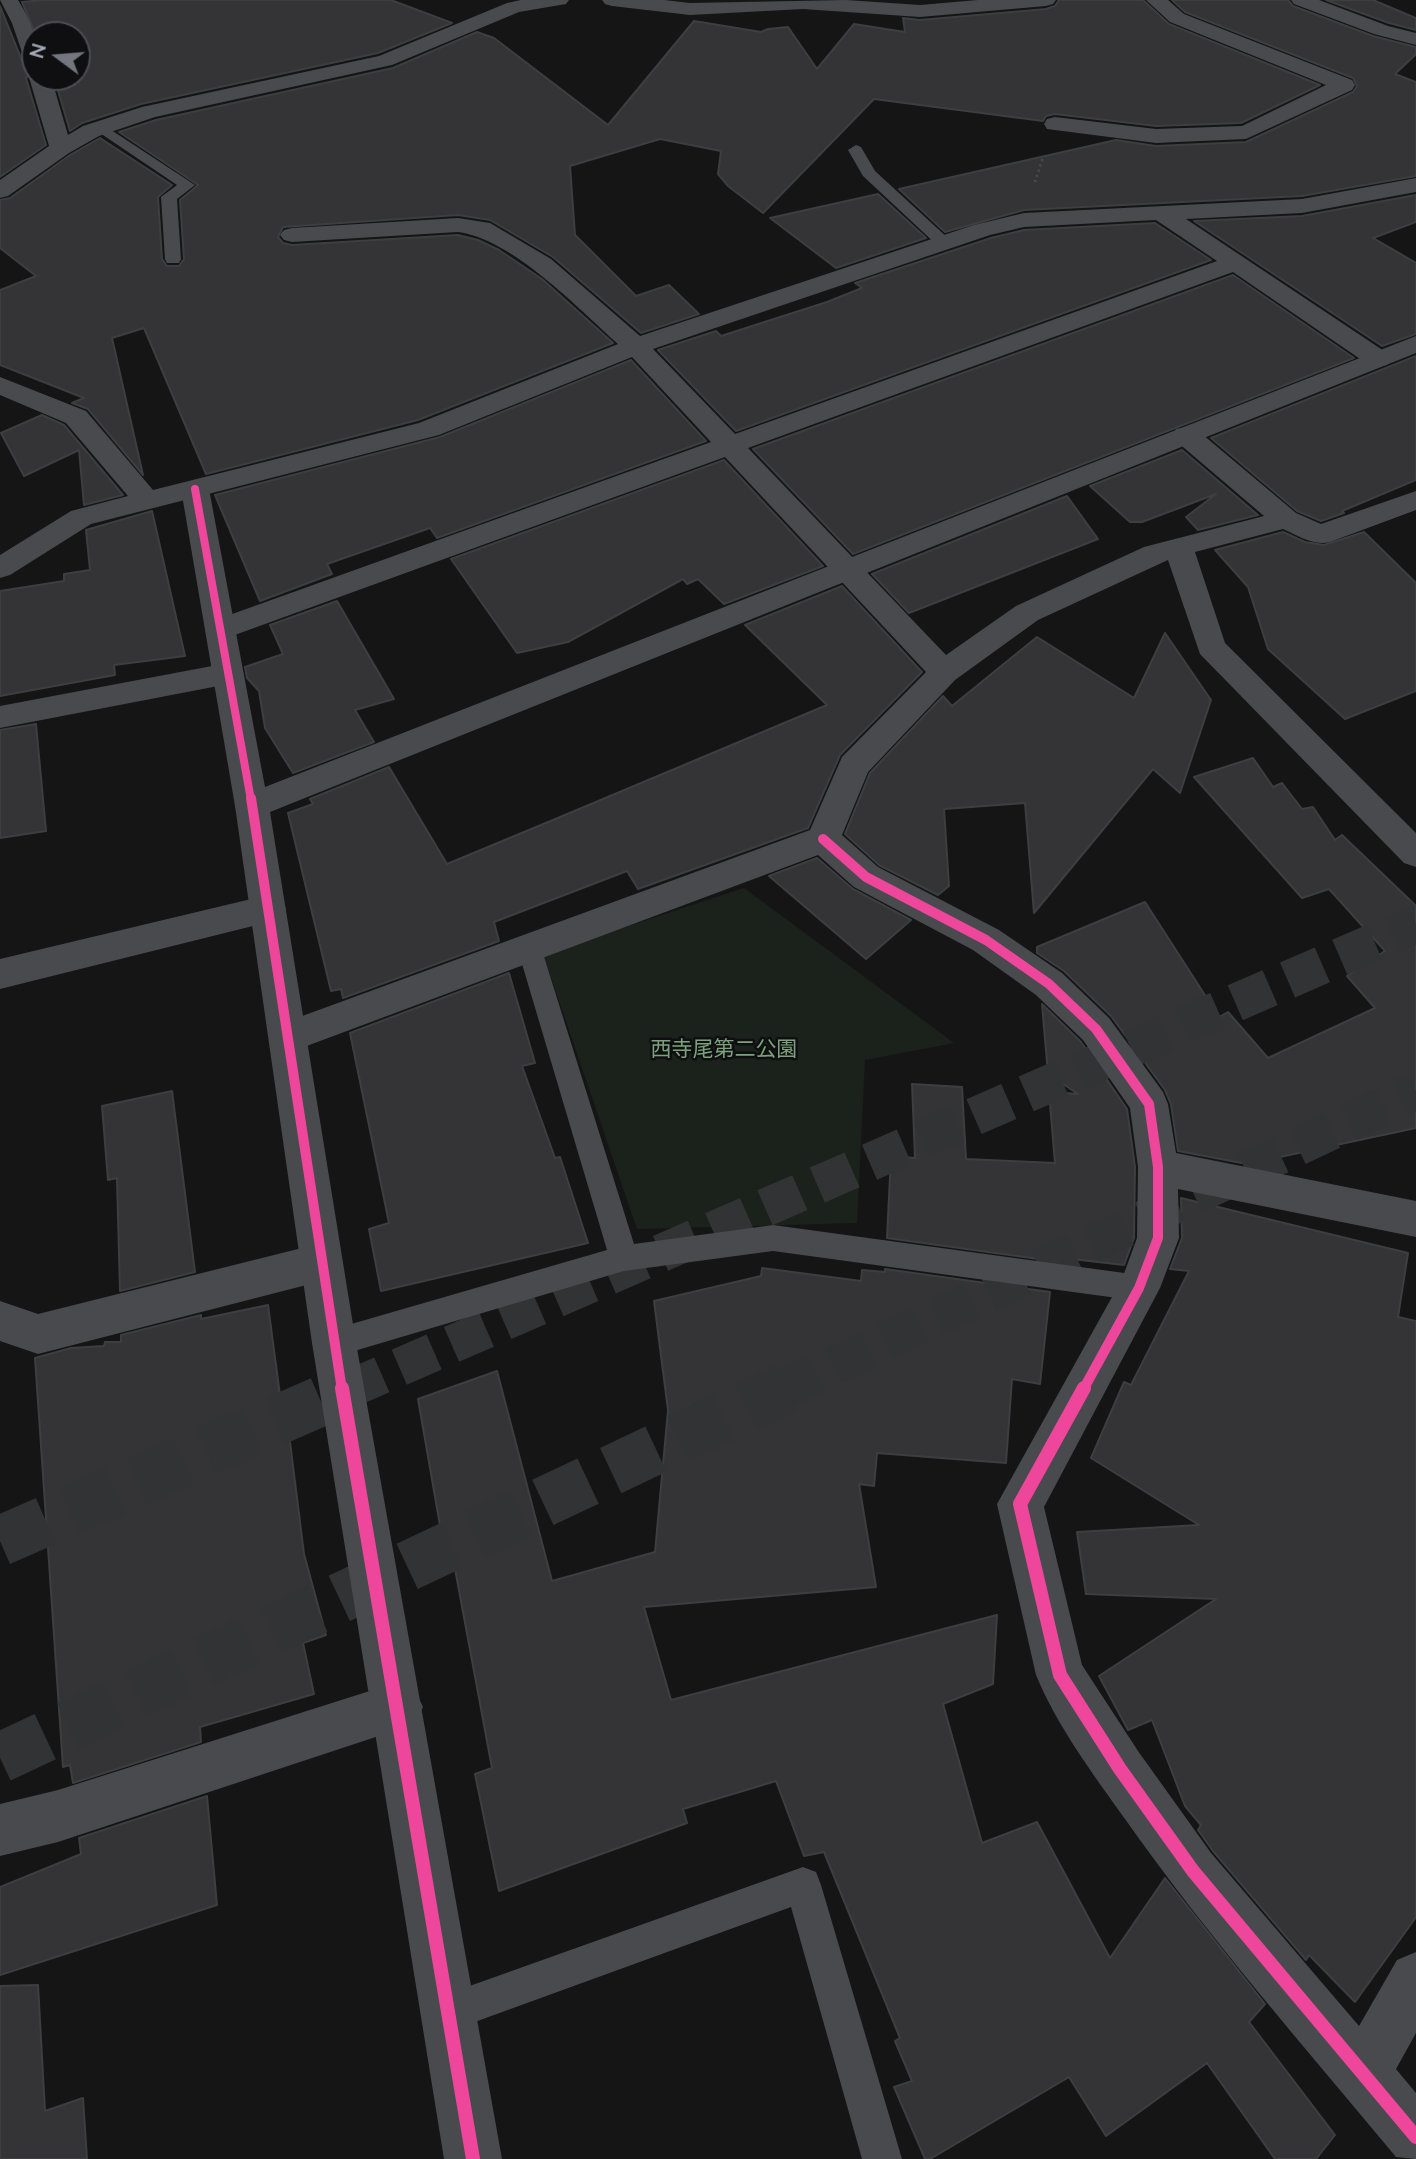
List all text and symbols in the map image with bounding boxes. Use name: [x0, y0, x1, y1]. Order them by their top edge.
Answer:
north arrow: [21, 21, 91, 91]
text: N: [24, 41, 51, 61]
park label: 西寺尾第二公園: [651, 1037, 797, 1063]

